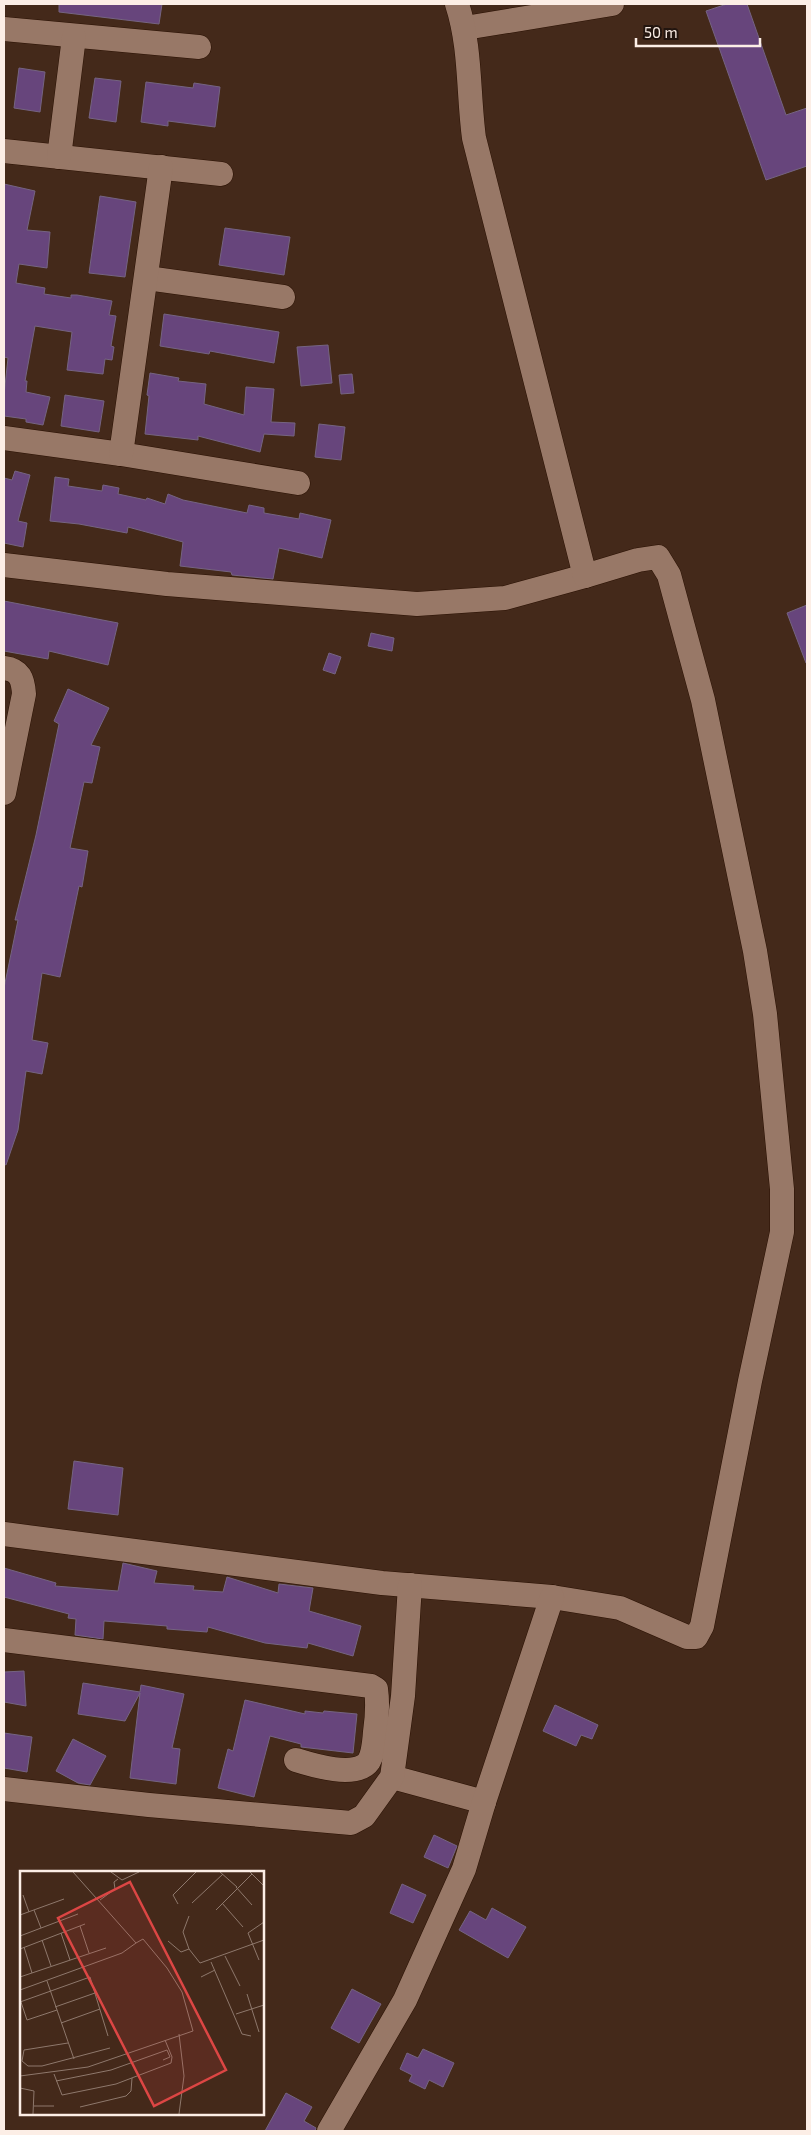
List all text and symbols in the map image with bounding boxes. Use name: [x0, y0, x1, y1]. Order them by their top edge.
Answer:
scale bar: [636, 15, 760, 47]
text: 50 m: [644, 23, 678, 41]
inset map: [20, 1871, 264, 2115]

